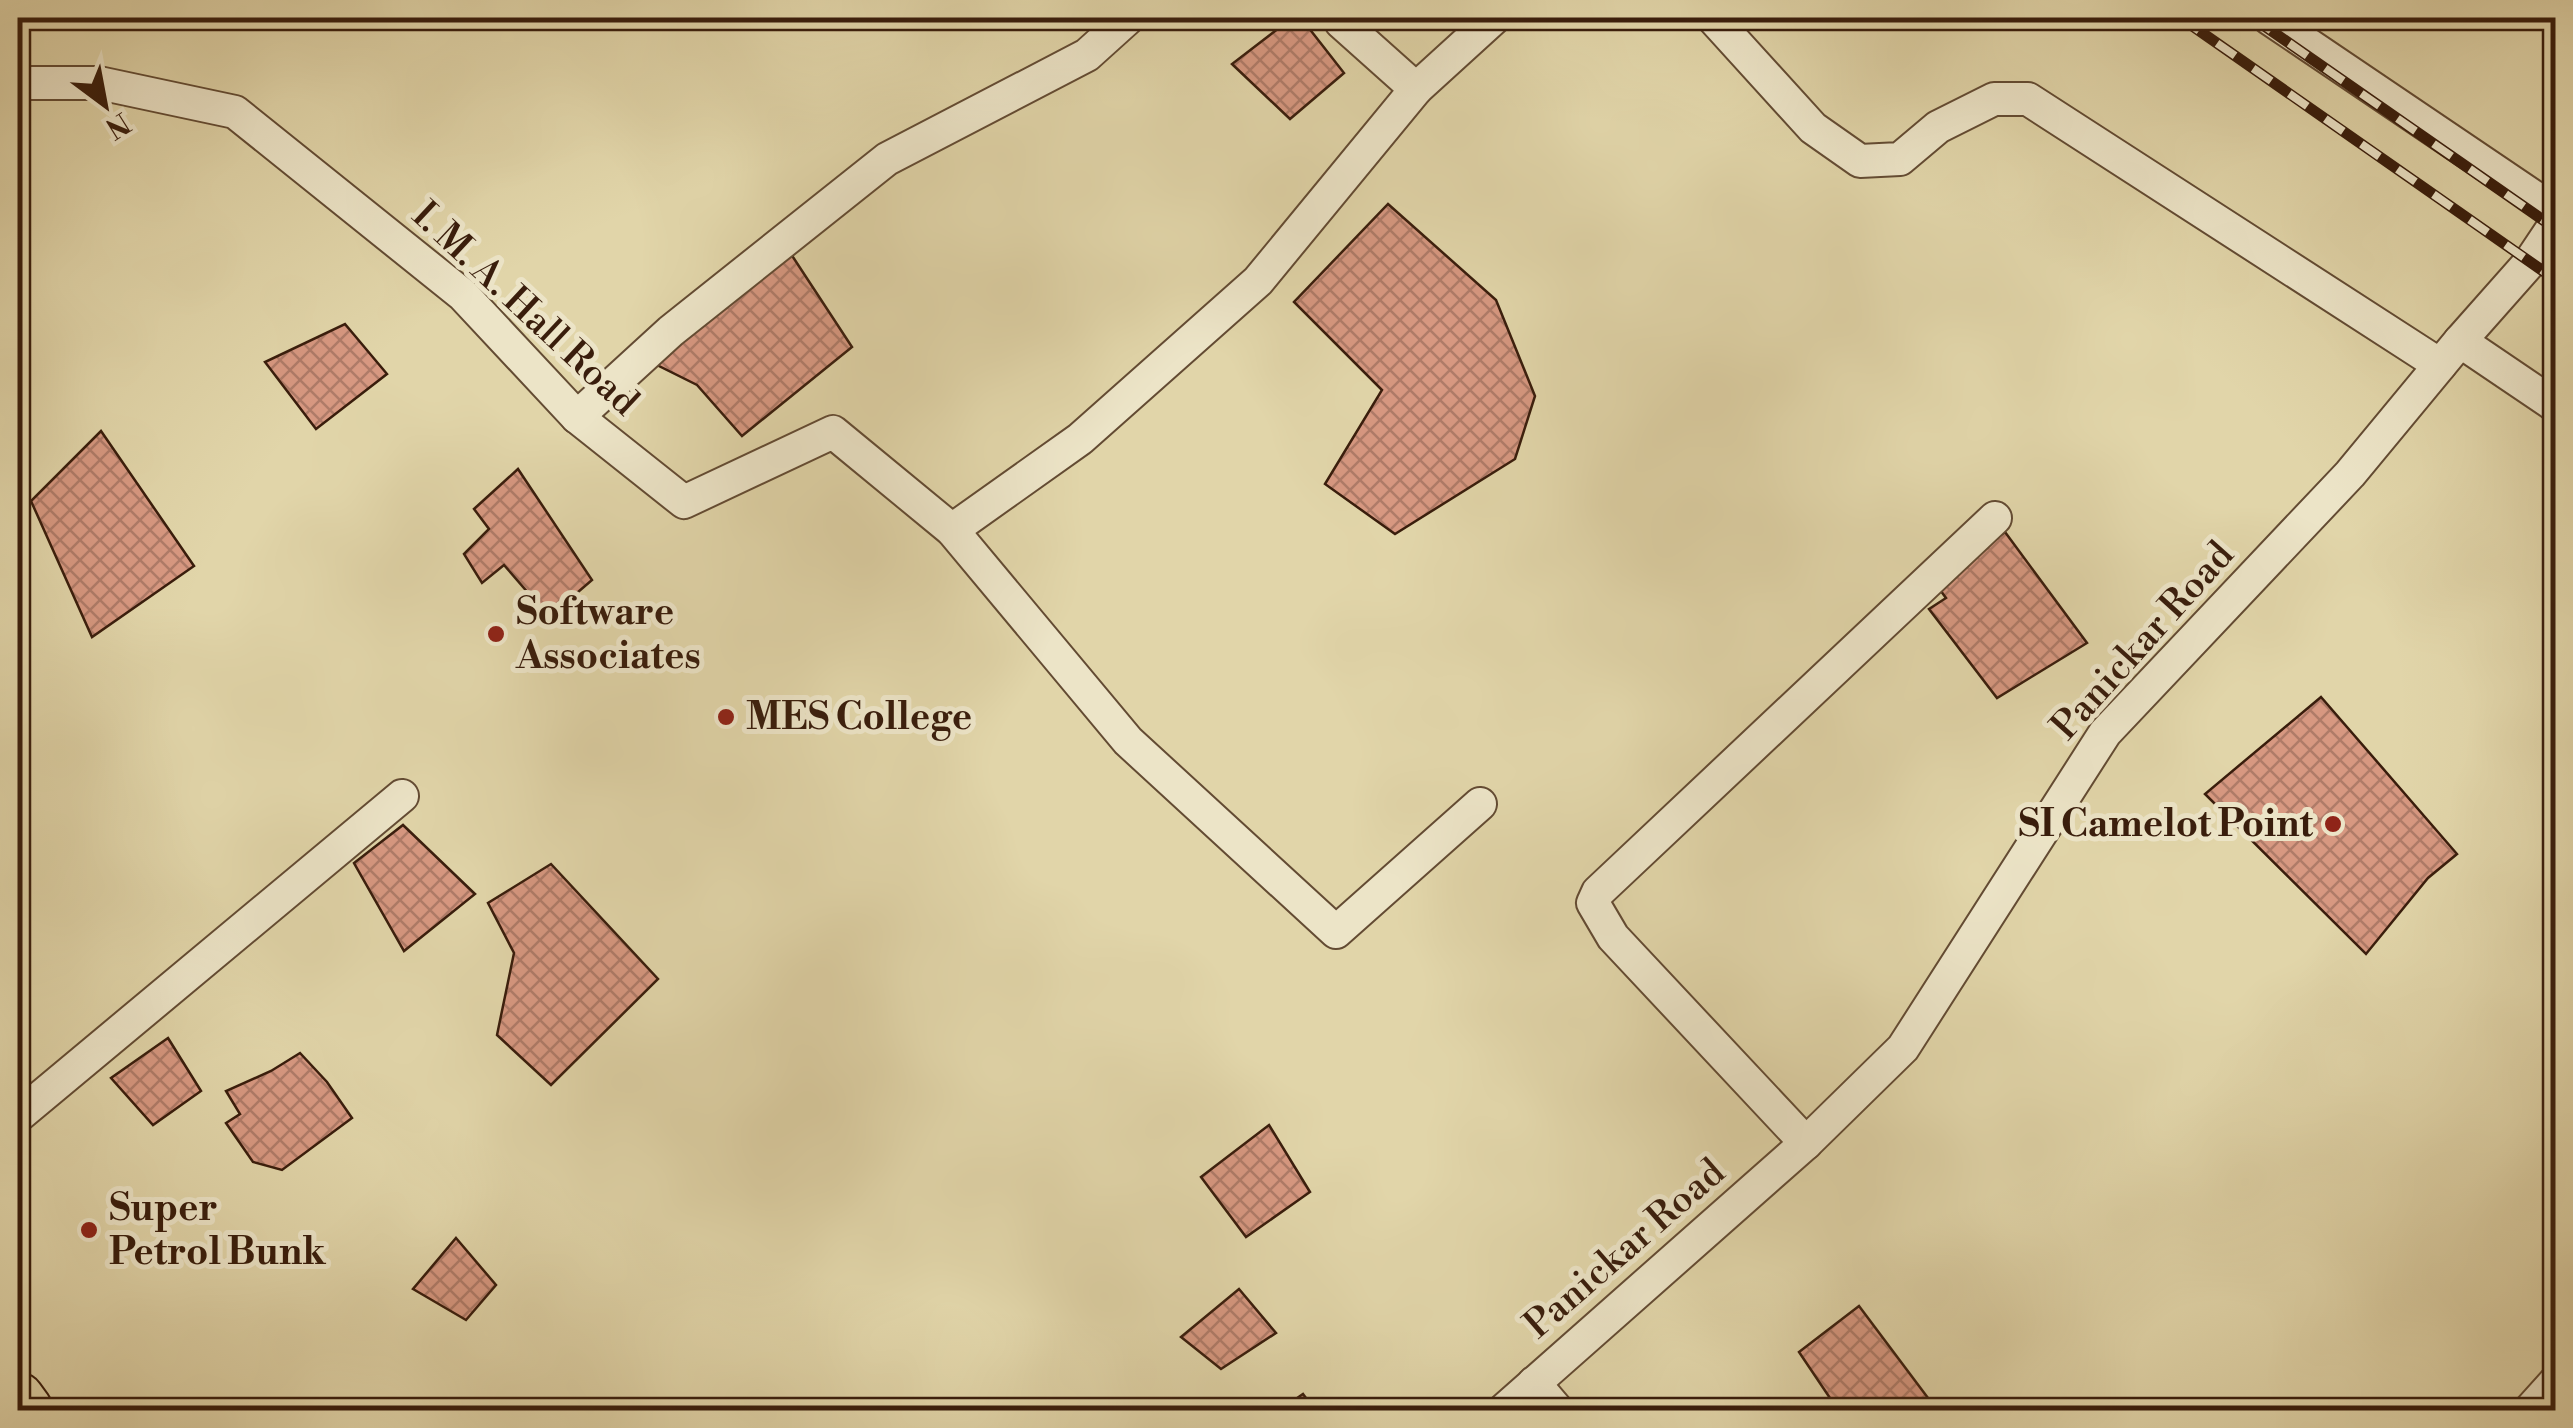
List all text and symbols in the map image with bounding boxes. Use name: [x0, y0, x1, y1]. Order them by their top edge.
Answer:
north arrow: [55, 55, 155, 155]
text: N: [99, 104, 136, 146]
street label: I. M. A. Hall Road: [402, 192, 648, 426]
street label: Panickar Road: [2042, 532, 2244, 750]
place label: Software Associates: [515, 589, 701, 680]
marker: Software Associates: [485, 623, 507, 645]
place label: MES College: [746, 694, 972, 741]
marker: MES College: [715, 706, 737, 728]
place label: SI Camelot Point: [2018, 801, 2314, 848]
marker: SI Camelot Point: [2322, 813, 2344, 835]
street label: Panickar Road: [1515, 1149, 1735, 1349]
place label: Super Petrol Bunk: [109, 1185, 326, 1276]
marker: Super Petrol Bunk: [78, 1219, 100, 1241]

